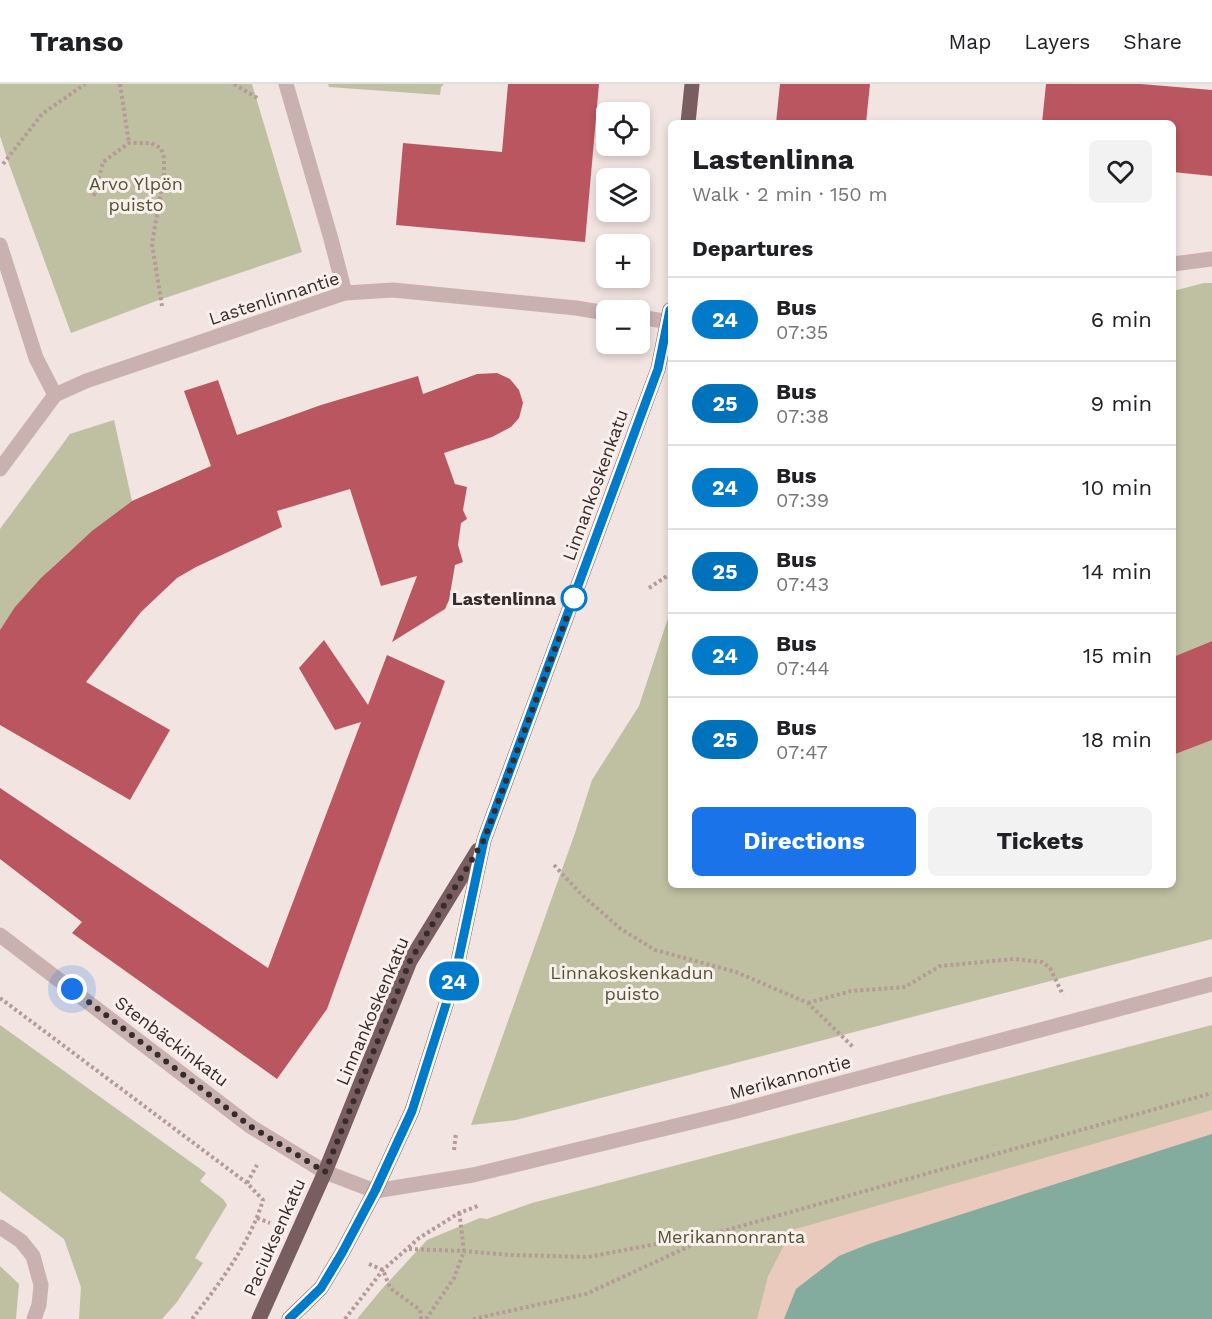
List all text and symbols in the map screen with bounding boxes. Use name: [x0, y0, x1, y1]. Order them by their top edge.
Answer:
text: Transo: [30, 25, 124, 58]
text: Map: [948, 29, 991, 54]
text: Layers: [1024, 29, 1090, 54]
text: Share: [1123, 29, 1182, 54]
map controls: [596, 102, 650, 354]
button: locate: [596, 102, 650, 156]
button: heart: [1089, 140, 1152, 203]
text: Lastenlinna: [692, 143, 854, 176]
button: layers: [596, 168, 650, 222]
park label: Arvo Ylpön puisto: [89, 173, 183, 215]
text: Walk · 2 min · 150 m: [692, 182, 888, 206]
button: +: [596, 234, 650, 288]
text: Departures: [692, 236, 813, 261]
street label: Lastenlinnantie: [206, 267, 342, 329]
text: Bus: [776, 295, 816, 320]
button: −: [596, 300, 650, 354]
text: 24: [712, 307, 738, 332]
text: 6 min: [1091, 307, 1152, 332]
text: 07:35: [776, 320, 828, 344]
text: Bus: [776, 379, 816, 404]
text: 25: [713, 391, 737, 416]
text: 9 min: [1090, 391, 1152, 416]
text: 07:38: [776, 404, 829, 428]
street label: Linnankoskenkatu: [558, 407, 632, 563]
text: Bus: [776, 463, 816, 488]
text: 24: [712, 475, 738, 500]
text: 10 min: [1082, 475, 1152, 500]
text: 07:39: [776, 488, 829, 512]
text: Bus: [776, 547, 816, 572]
text: 25: [713, 559, 737, 584]
text: 14 min: [1082, 559, 1152, 584]
text: 07:43: [776, 572, 829, 596]
marker: Lastenlinna: [561, 585, 587, 611]
place label: Lastenlinna: [452, 588, 557, 609]
text: Bus: [776, 631, 816, 656]
text: 24: [712, 643, 738, 668]
text: 15 min: [1083, 643, 1152, 668]
text: 07:44: [776, 656, 830, 680]
text: Bus: [776, 715, 816, 740]
text: 25: [713, 727, 737, 752]
text: 18 min: [1082, 727, 1152, 752]
text: 07:47: [776, 740, 828, 764]
button: Directions: [692, 807, 916, 876]
button: Tickets: [928, 807, 1152, 876]
street label: Linnankoskenkatu: [331, 934, 413, 1088]
line badge: 24: [427, 962, 481, 1000]
park label: Linnakoskenkadun puisto: [550, 962, 714, 1004]
text: 24: [441, 969, 467, 994]
your location: [57, 974, 87, 1004]
street label: Stenbäckinkatu: [111, 991, 233, 1091]
street label: Merikannontie: [727, 1051, 853, 1103]
street label: Paciuksenkatu: [239, 1175, 309, 1299]
park label: Merikannonranta: [657, 1226, 805, 1247]

